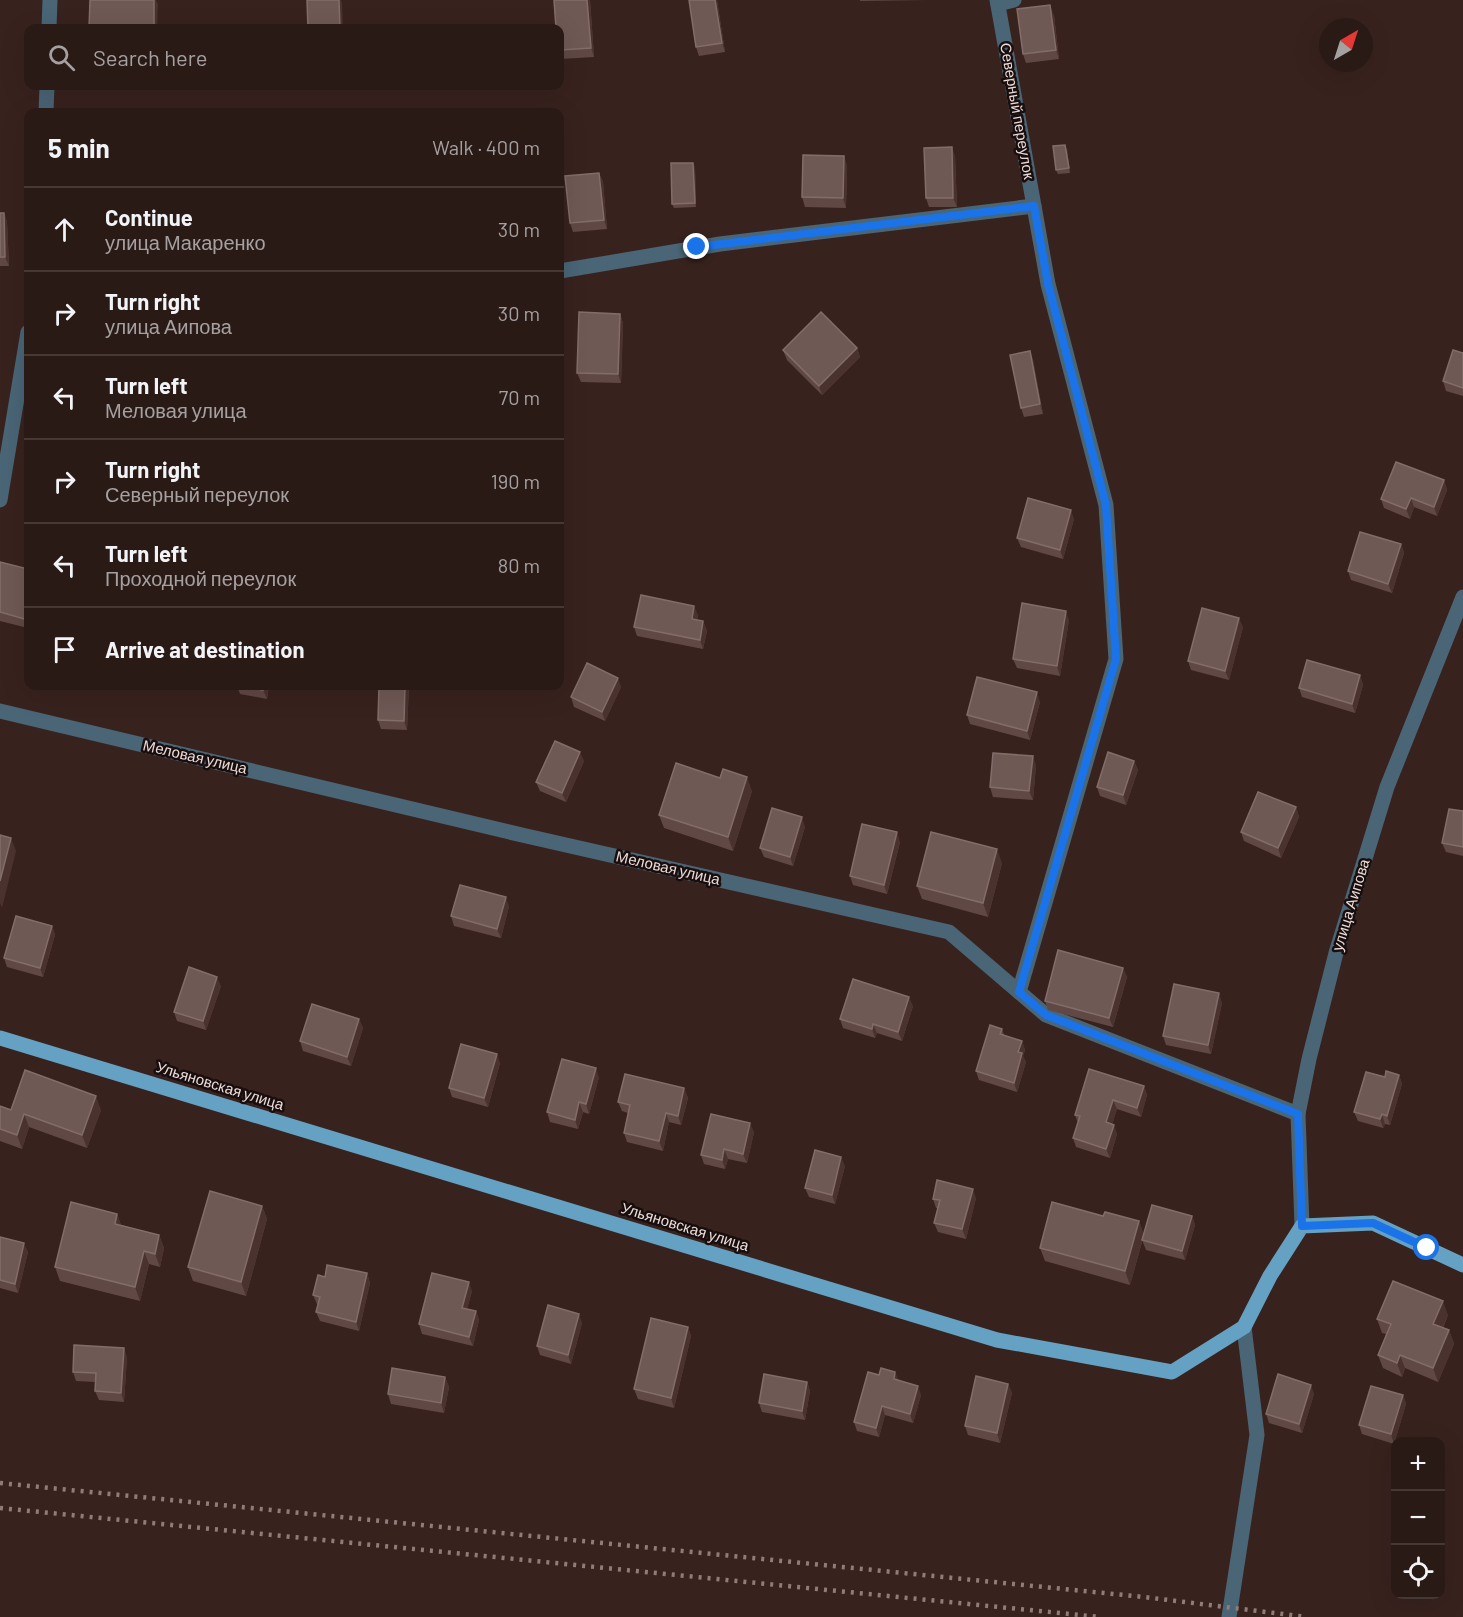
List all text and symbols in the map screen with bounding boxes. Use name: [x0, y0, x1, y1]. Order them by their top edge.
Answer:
north arrow: [1319, 18, 1373, 72]
search box: [24, 24, 564, 90]
icon: search: [45, 41, 78, 74]
street label: Северный переулок: [997, 41, 1039, 181]
text: Search here: [93, 44, 207, 70]
text: 5 min: [48, 132, 110, 163]
text: Walk · 400 m: [432, 135, 540, 159]
text: Continue: [105, 204, 193, 230]
icon: ahead: [48, 213, 81, 246]
text: 30 m: [498, 217, 540, 241]
text: улица Макаренко: [105, 230, 266, 254]
route end: [683, 233, 709, 259]
text: Turn right: [105, 288, 200, 314]
icon: right: [48, 297, 81, 330]
text: 30 m: [498, 301, 540, 325]
text: улица Аипова: [105, 314, 232, 338]
text: Turn left: [105, 372, 188, 398]
icon: left: [48, 381, 81, 414]
text: 70 m: [499, 385, 540, 409]
text: Меловая улица: [105, 398, 247, 422]
text: Turn right: [105, 456, 200, 482]
icon: right: [48, 465, 81, 498]
text: 190 m: [491, 469, 540, 493]
text: Северный переулок: [105, 482, 289, 506]
text: Turn left: [105, 540, 188, 566]
icon: left: [48, 549, 81, 582]
text: 80 m: [498, 553, 540, 577]
text: Проходной переулок: [105, 566, 296, 590]
icon: arrive: [48, 633, 81, 666]
text: Arrive at destination: [105, 636, 304, 662]
street label: Меловая улица: [141, 735, 250, 777]
street label: Меловая улица: [614, 846, 723, 888]
street label: улица Аипова: [1328, 856, 1373, 953]
street label: Ульяновская улица: [154, 1057, 287, 1113]
street label: Ульяновская улица: [619, 1198, 752, 1254]
route start: [1413, 1234, 1439, 1260]
map controls: [1391, 1437, 1445, 1599]
button: +: [1391, 1437, 1445, 1491]
button: −: [1391, 1491, 1445, 1545]
button: locate: [1391, 1545, 1445, 1599]

